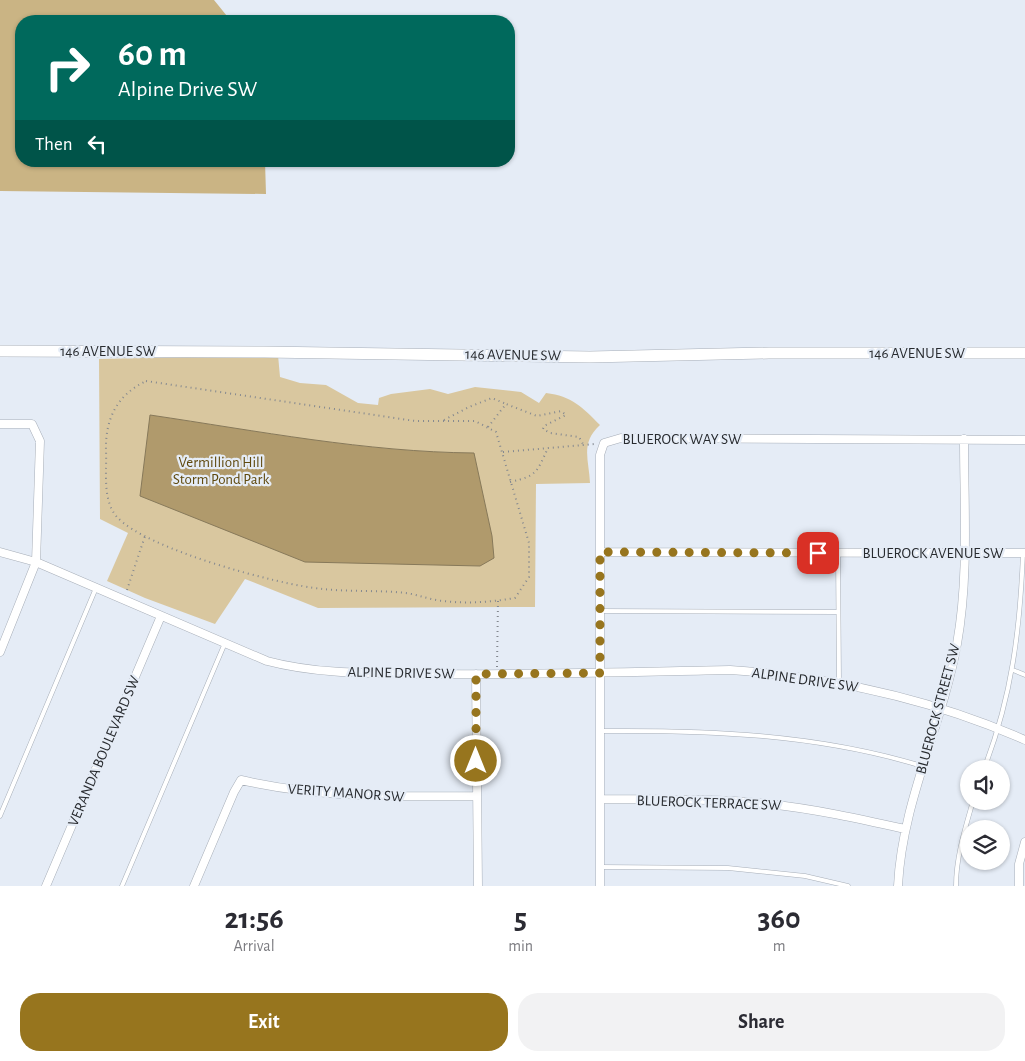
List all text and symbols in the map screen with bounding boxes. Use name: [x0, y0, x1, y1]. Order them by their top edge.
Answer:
icon: right: [35, 35, 100, 100]
text: 60 m: [118, 37, 187, 72]
text: Alpine Drive SW: [118, 78, 257, 100]
icon: left: [83, 130, 111, 158]
text: Then: [35, 135, 73, 154]
street label: 146 AVENUE SW: [60, 344, 156, 359]
street label: 146 AVENUE SW: [869, 346, 965, 361]
street label: 146 AVENUE SW: [465, 347, 562, 363]
street label: BLUEROCK WAY SW: [623, 432, 742, 447]
park label: Vermillion Hill Storm Pond Park: [173, 455, 269, 487]
pin: [797, 532, 839, 574]
icon: arrive: [804, 539, 832, 567]
street label: BLUEROCK AVENUE SW: [863, 546, 1004, 561]
street label: BLUEROCK STREET SW: [913, 642, 963, 776]
street label: ALPINE DRIVE SW: [347, 665, 455, 681]
street label: ALPINE DRIVE SW: [751, 665, 860, 695]
street label: VERANDA BOULEVARD SW: [65, 673, 143, 828]
position arrow: [449, 734, 501, 786]
map controls: [960, 760, 1010, 870]
button: sound: [960, 760, 1010, 810]
street label: VERITY MANOR SW: [287, 781, 405, 805]
street label: BLUEROCK TERRACE SW: [636, 793, 782, 813]
button: layers: [960, 820, 1010, 870]
text: 21:56: [224, 904, 284, 934]
text: 5: [514, 904, 527, 934]
text: 360: [758, 904, 801, 934]
text: Arrival: [233, 938, 275, 954]
text: min: [508, 938, 533, 954]
text: m: [773, 938, 785, 954]
button: Exit: [20, 993, 508, 1051]
button: Share: [518, 993, 1005, 1051]

